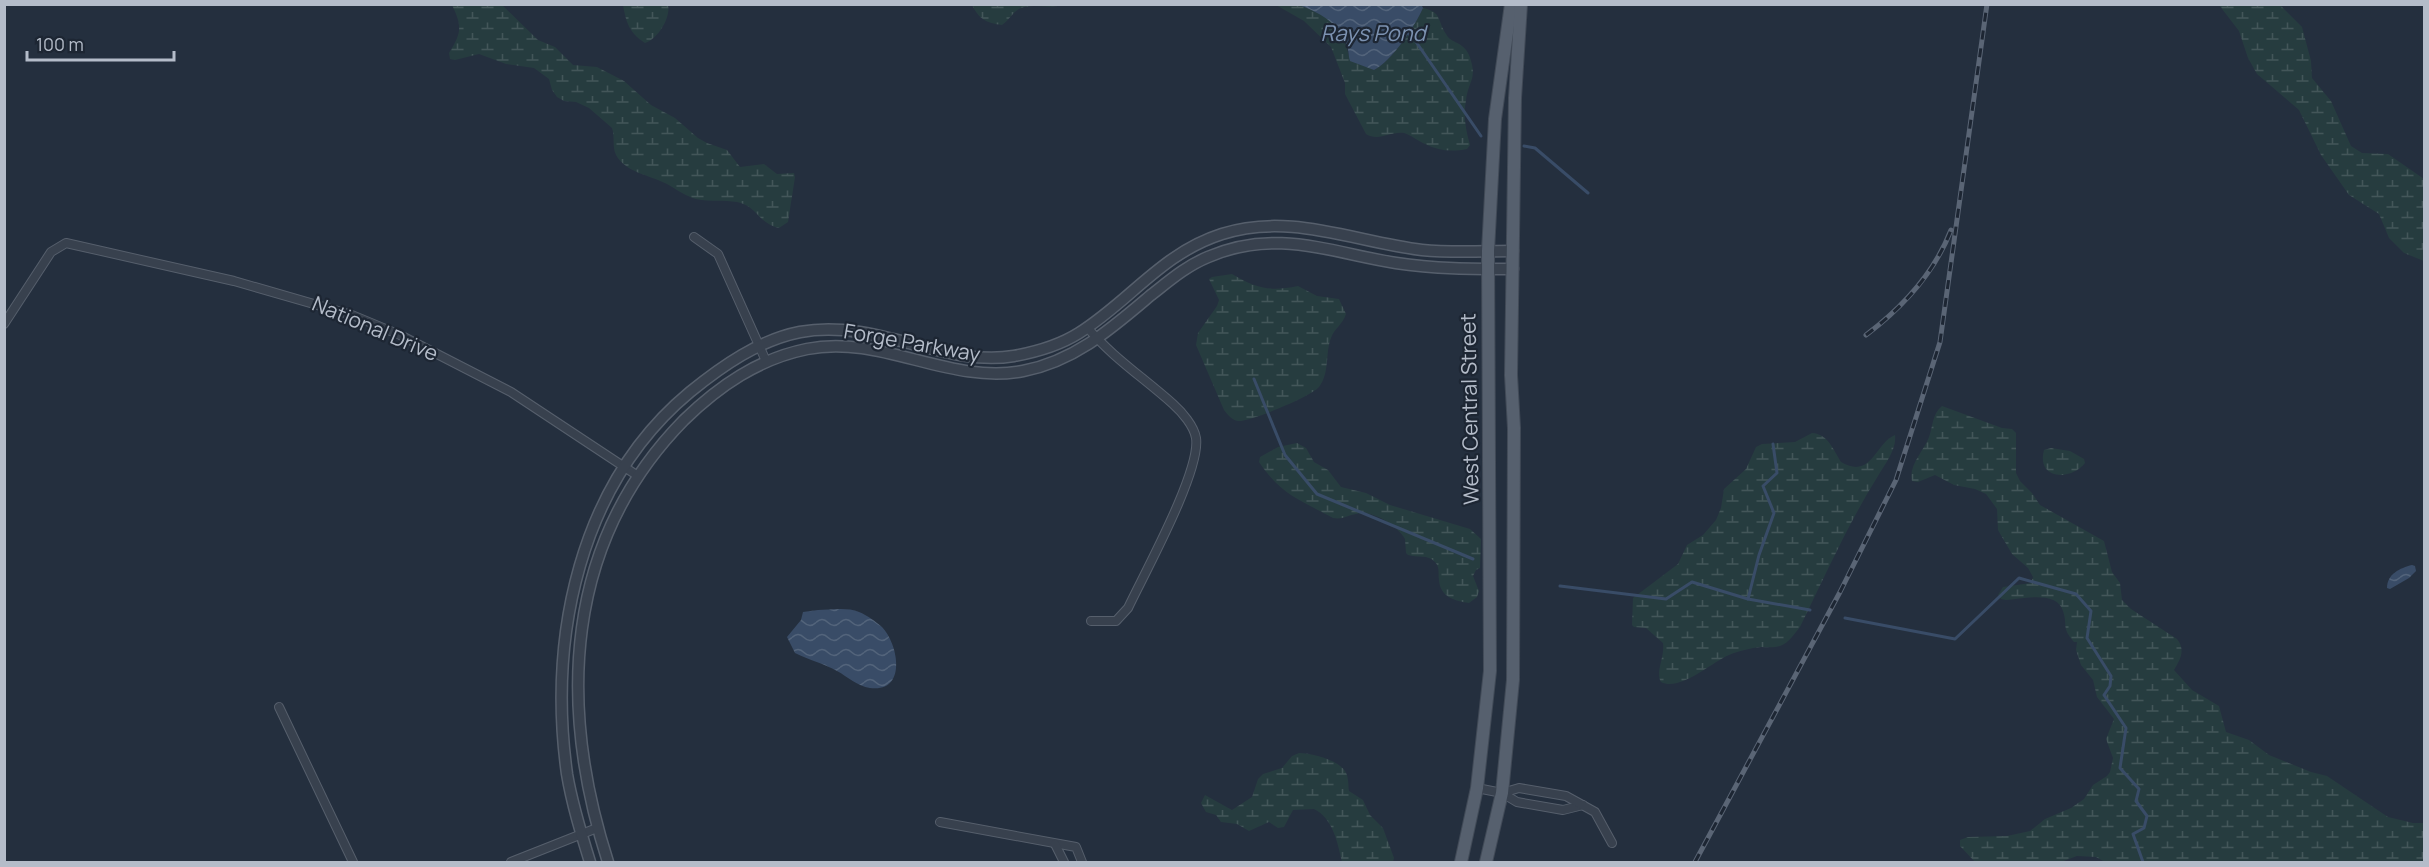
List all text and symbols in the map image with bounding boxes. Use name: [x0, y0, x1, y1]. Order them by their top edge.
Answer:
water label: Rays Pond: [1320, 18, 1429, 48]
scale bar: [27, 24, 174, 62]
text: 100 m: [36, 32, 84, 56]
street label: National Drive: [308, 289, 443, 367]
street label: West Central Street: [1453, 313, 1485, 505]
street label: Forge Parkway: [842, 316, 983, 368]

